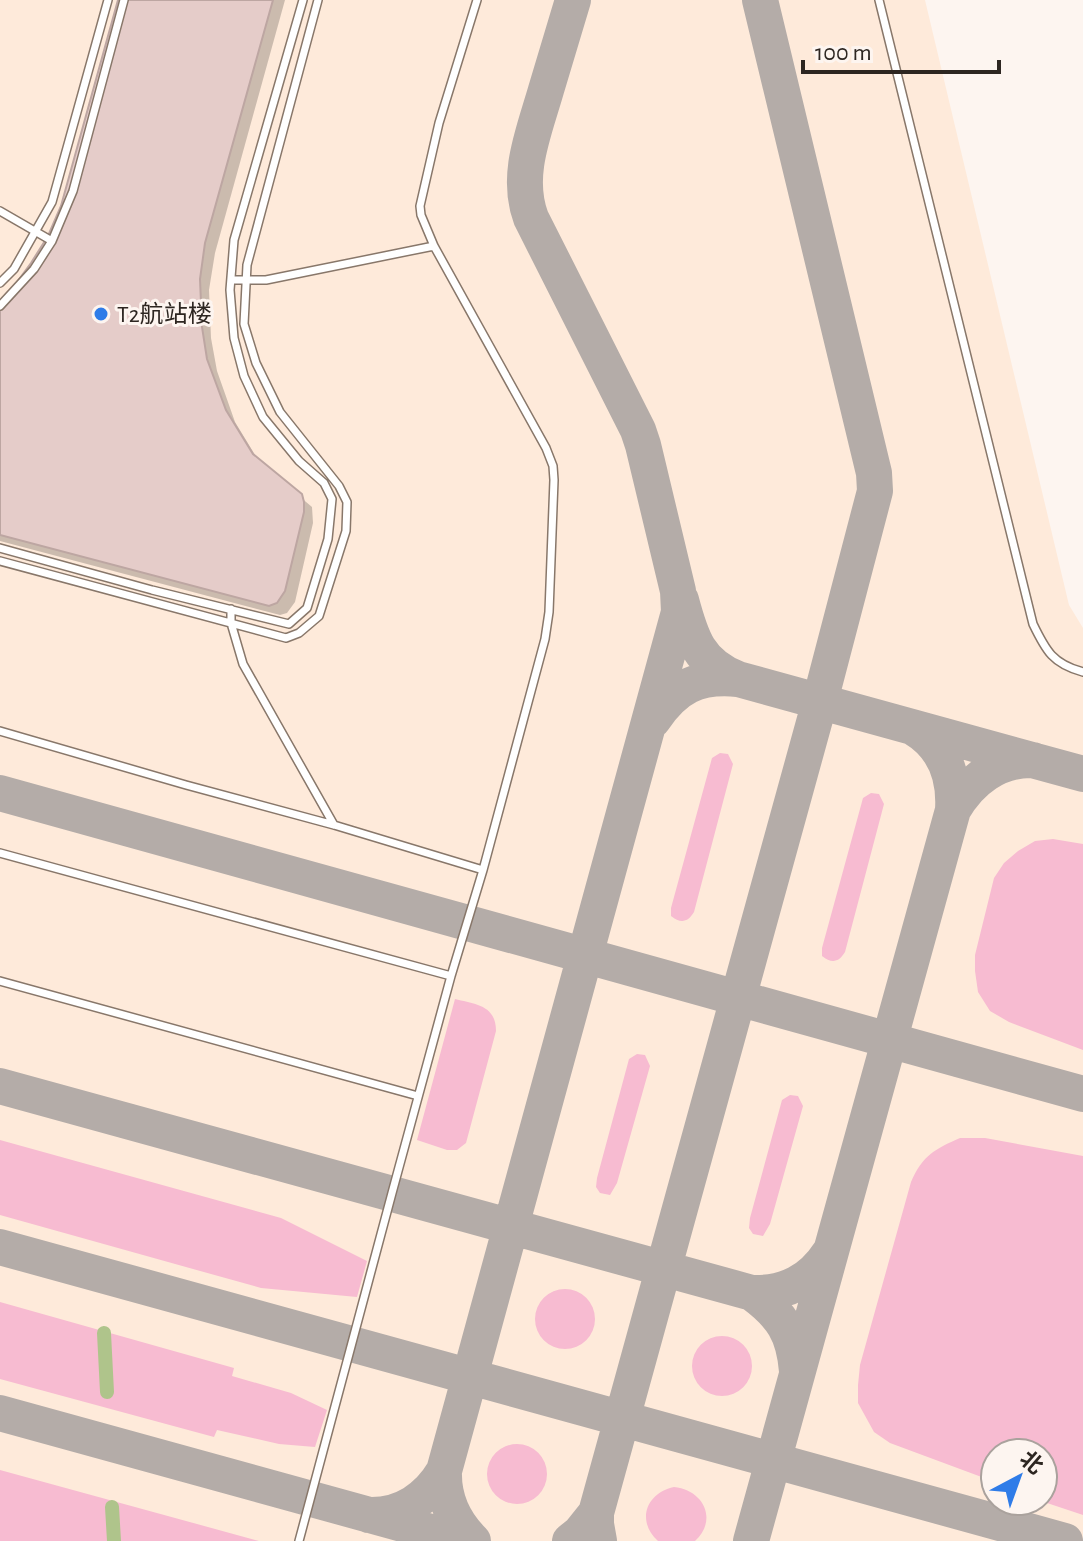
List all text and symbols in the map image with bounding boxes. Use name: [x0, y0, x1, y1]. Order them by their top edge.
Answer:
scale bar: [803, 24, 999, 74]
text: 100 m: [815, 41, 872, 65]
place label: T2航站楼: [117, 301, 212, 327]
marker: T2航站楼: [92, 305, 110, 323]
north arrow: [979, 1437, 1059, 1517]
text: 北: [1016, 1446, 1048, 1478]

